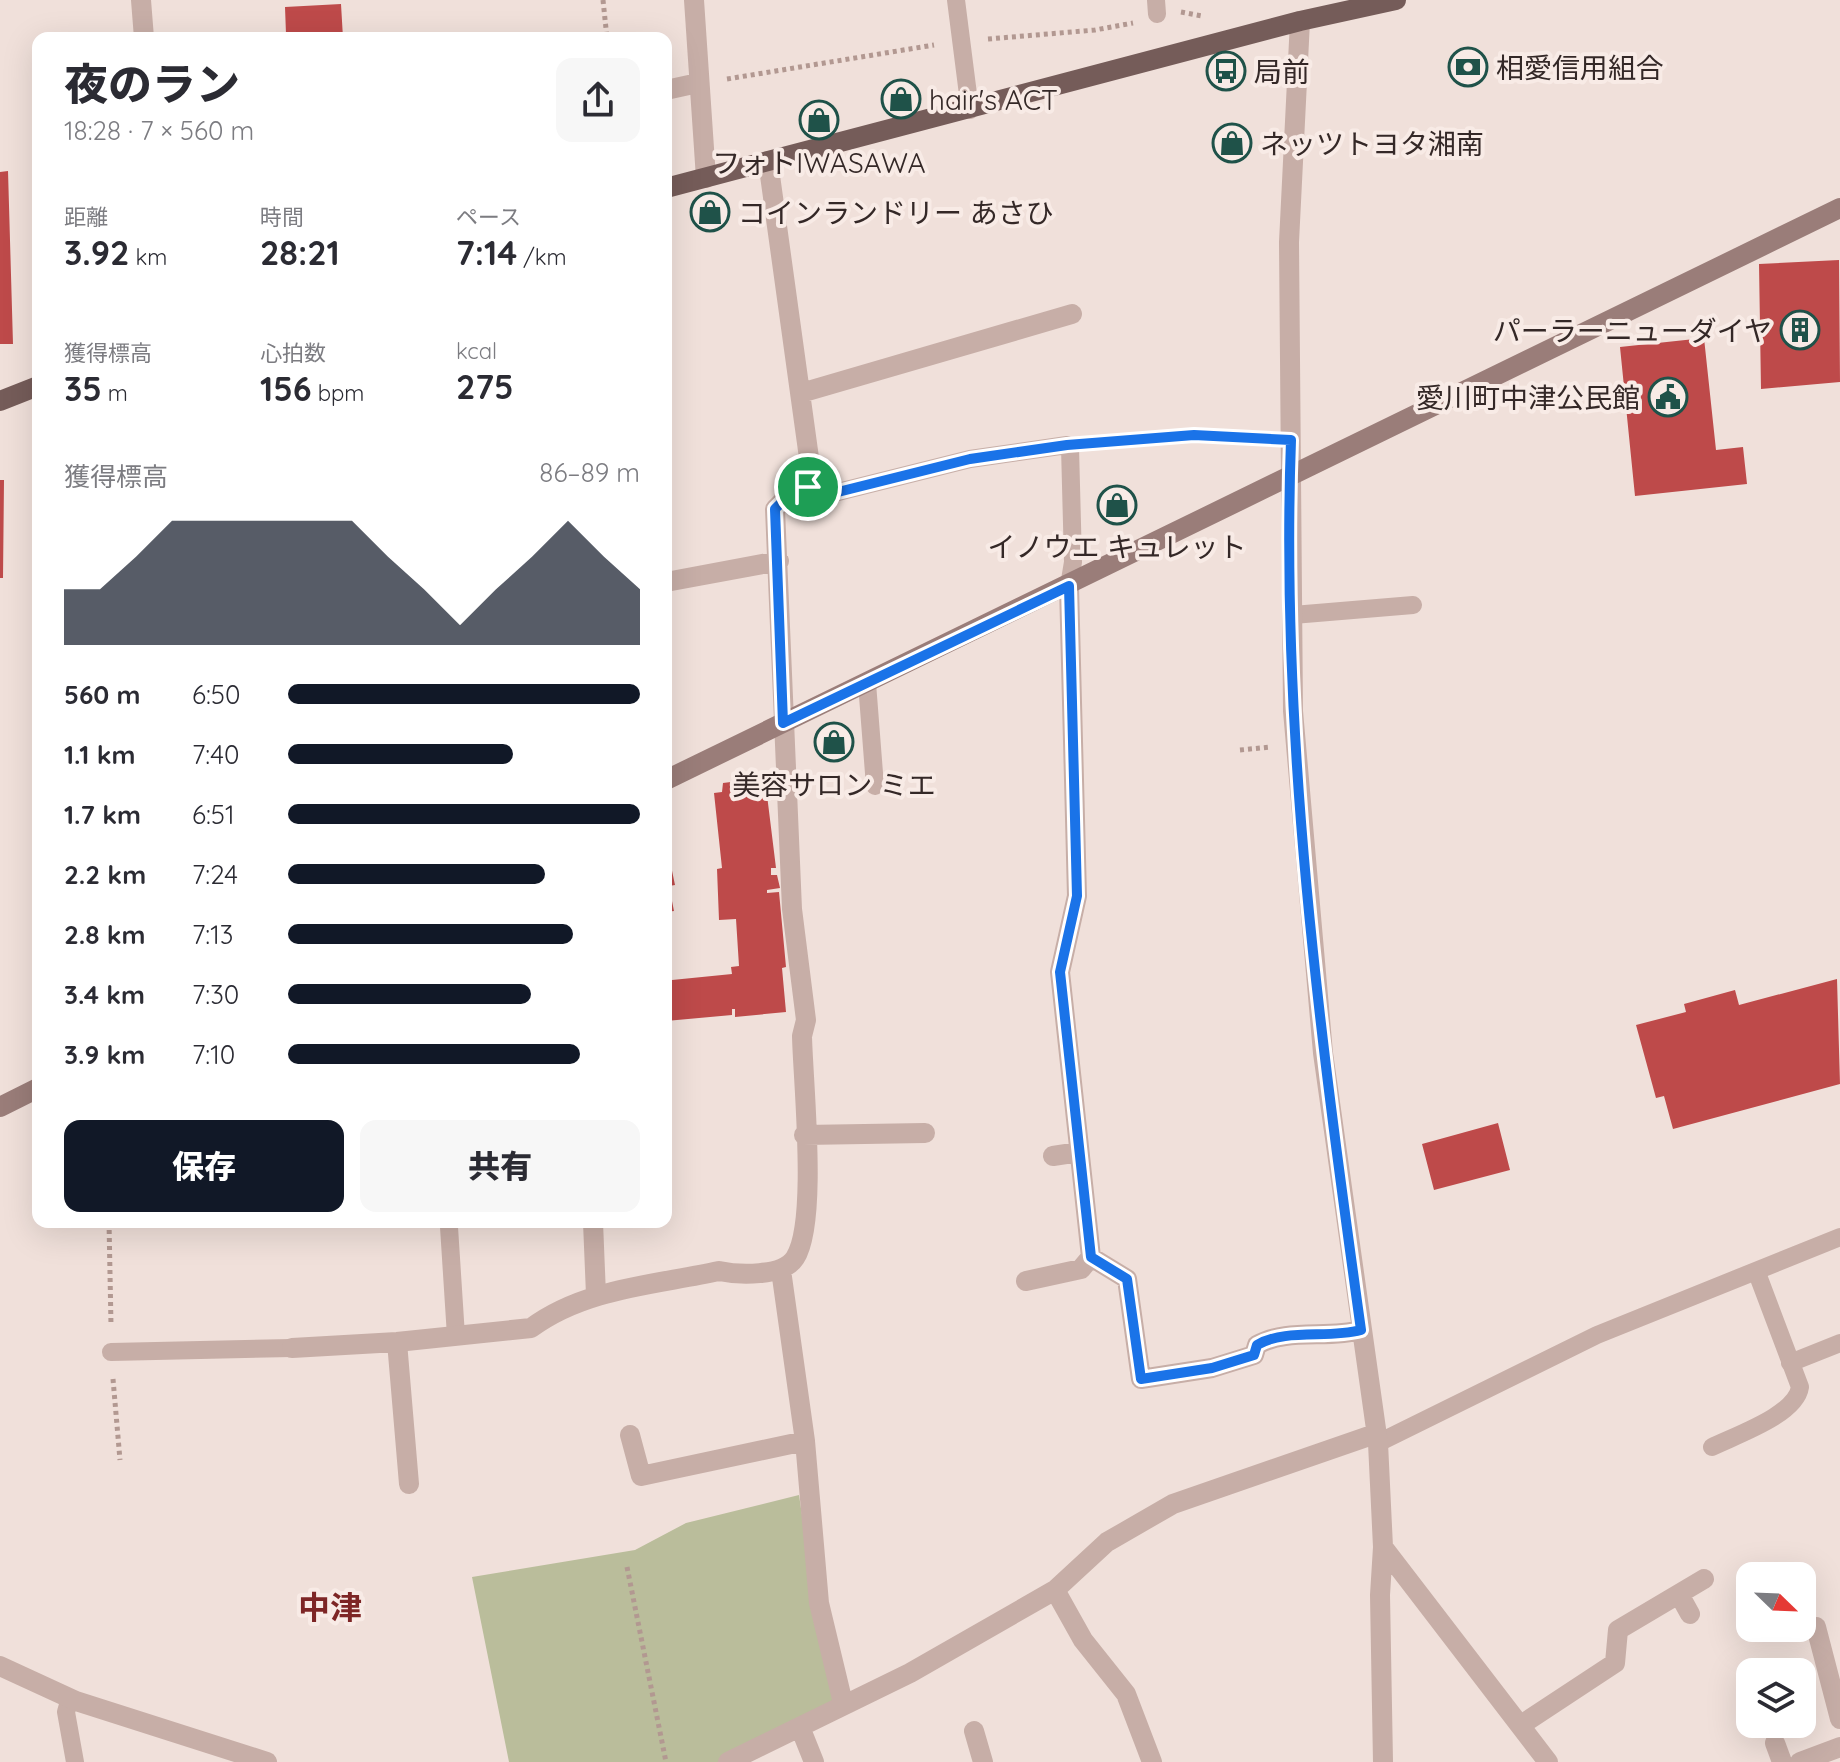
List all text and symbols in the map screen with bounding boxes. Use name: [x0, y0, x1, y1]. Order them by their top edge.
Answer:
bank icon: 相愛信用組合: [1447, 46, 1489, 88]
bus stop icon: 局前: [1205, 50, 1247, 92]
place label: 相愛信用組合: [1496, 50, 1664, 85]
place label: 局前: [1254, 54, 1310, 89]
text: 夜のラン: [64, 56, 240, 111]
button: share: [556, 58, 640, 142]
shop icon: hair's ACT: [880, 78, 922, 120]
place label: hair's ACT: [929, 82, 1058, 117]
shop icon: フォトIWASAWA: [798, 99, 840, 141]
text: 18:28 · 7 × 560 m: [64, 114, 254, 147]
shop icon: ネッツトヨタ湘南: [1211, 122, 1253, 164]
place label: ネッツトヨタ湘南: [1260, 126, 1484, 161]
place label: フォトIWASAWA: [712, 145, 926, 180]
shop icon: コインランドリー あさひ: [689, 191, 731, 233]
place label: コインランドリー あさひ: [738, 195, 1054, 230]
text: 距離: [64, 203, 108, 231]
text: 時間: [260, 203, 304, 231]
text: ペース: [456, 203, 521, 231]
text: 3.92: [64, 231, 129, 274]
text: 28:21: [260, 231, 340, 274]
text: 7:14: [456, 231, 517, 274]
text: km: [129, 243, 167, 271]
text: /km: [517, 243, 567, 271]
building icon: パーラーニューダイヤ: [1779, 309, 1821, 351]
place label: パーラーニューダイヤ: [1493, 313, 1772, 348]
text: kcal: [456, 337, 497, 365]
text: 獲得標高: [64, 339, 152, 367]
text: 心拍数: [260, 339, 326, 367]
text: 275: [456, 365, 514, 408]
text: 35: [64, 367, 102, 410]
text: 156: [260, 367, 312, 410]
public building icon: 愛川町中津公民館: [1647, 376, 1689, 418]
text: m: [102, 379, 128, 407]
text: bpm: [312, 379, 364, 407]
place label: 愛川町中津公民館: [1416, 380, 1640, 415]
pin: [774, 453, 842, 521]
text: 86–89 m: [539, 456, 640, 489]
text: 獲得標高: [64, 460, 168, 493]
icon: arrive: [786, 465, 830, 509]
shop icon: イノウエ キュレット: [1096, 484, 1138, 526]
place label: イノウエ キュレット: [987, 529, 1247, 564]
text: 560 m: [64, 678, 141, 711]
text: 6:50: [192, 678, 241, 711]
shop icon: 美容サロン ミエ: [813, 721, 855, 763]
text: 1.1 km: [64, 738, 135, 771]
text: 7:40: [192, 738, 239, 771]
place label: 美容サロン ミエ: [732, 767, 936, 802]
text: 1.7 km: [64, 798, 141, 831]
text: 6:51: [192, 798, 235, 831]
text: 2.2 km: [64, 858, 146, 891]
text: 7:24: [192, 858, 238, 891]
text: 2.8 km: [64, 918, 146, 951]
text: 7:13: [192, 918, 233, 951]
text: 3.4 km: [64, 978, 145, 1011]
text: 7:30: [192, 978, 239, 1011]
text: 3.9 km: [64, 1038, 145, 1071]
text: 7:10: [192, 1038, 235, 1071]
button: 保存: [64, 1120, 344, 1212]
button: 共有: [360, 1120, 640, 1212]
north arrow: [1736, 1562, 1816, 1642]
map controls: [1736, 1562, 1816, 1738]
district label: 中津: [298, 1587, 362, 1627]
button: layers: [1736, 1658, 1816, 1738]

